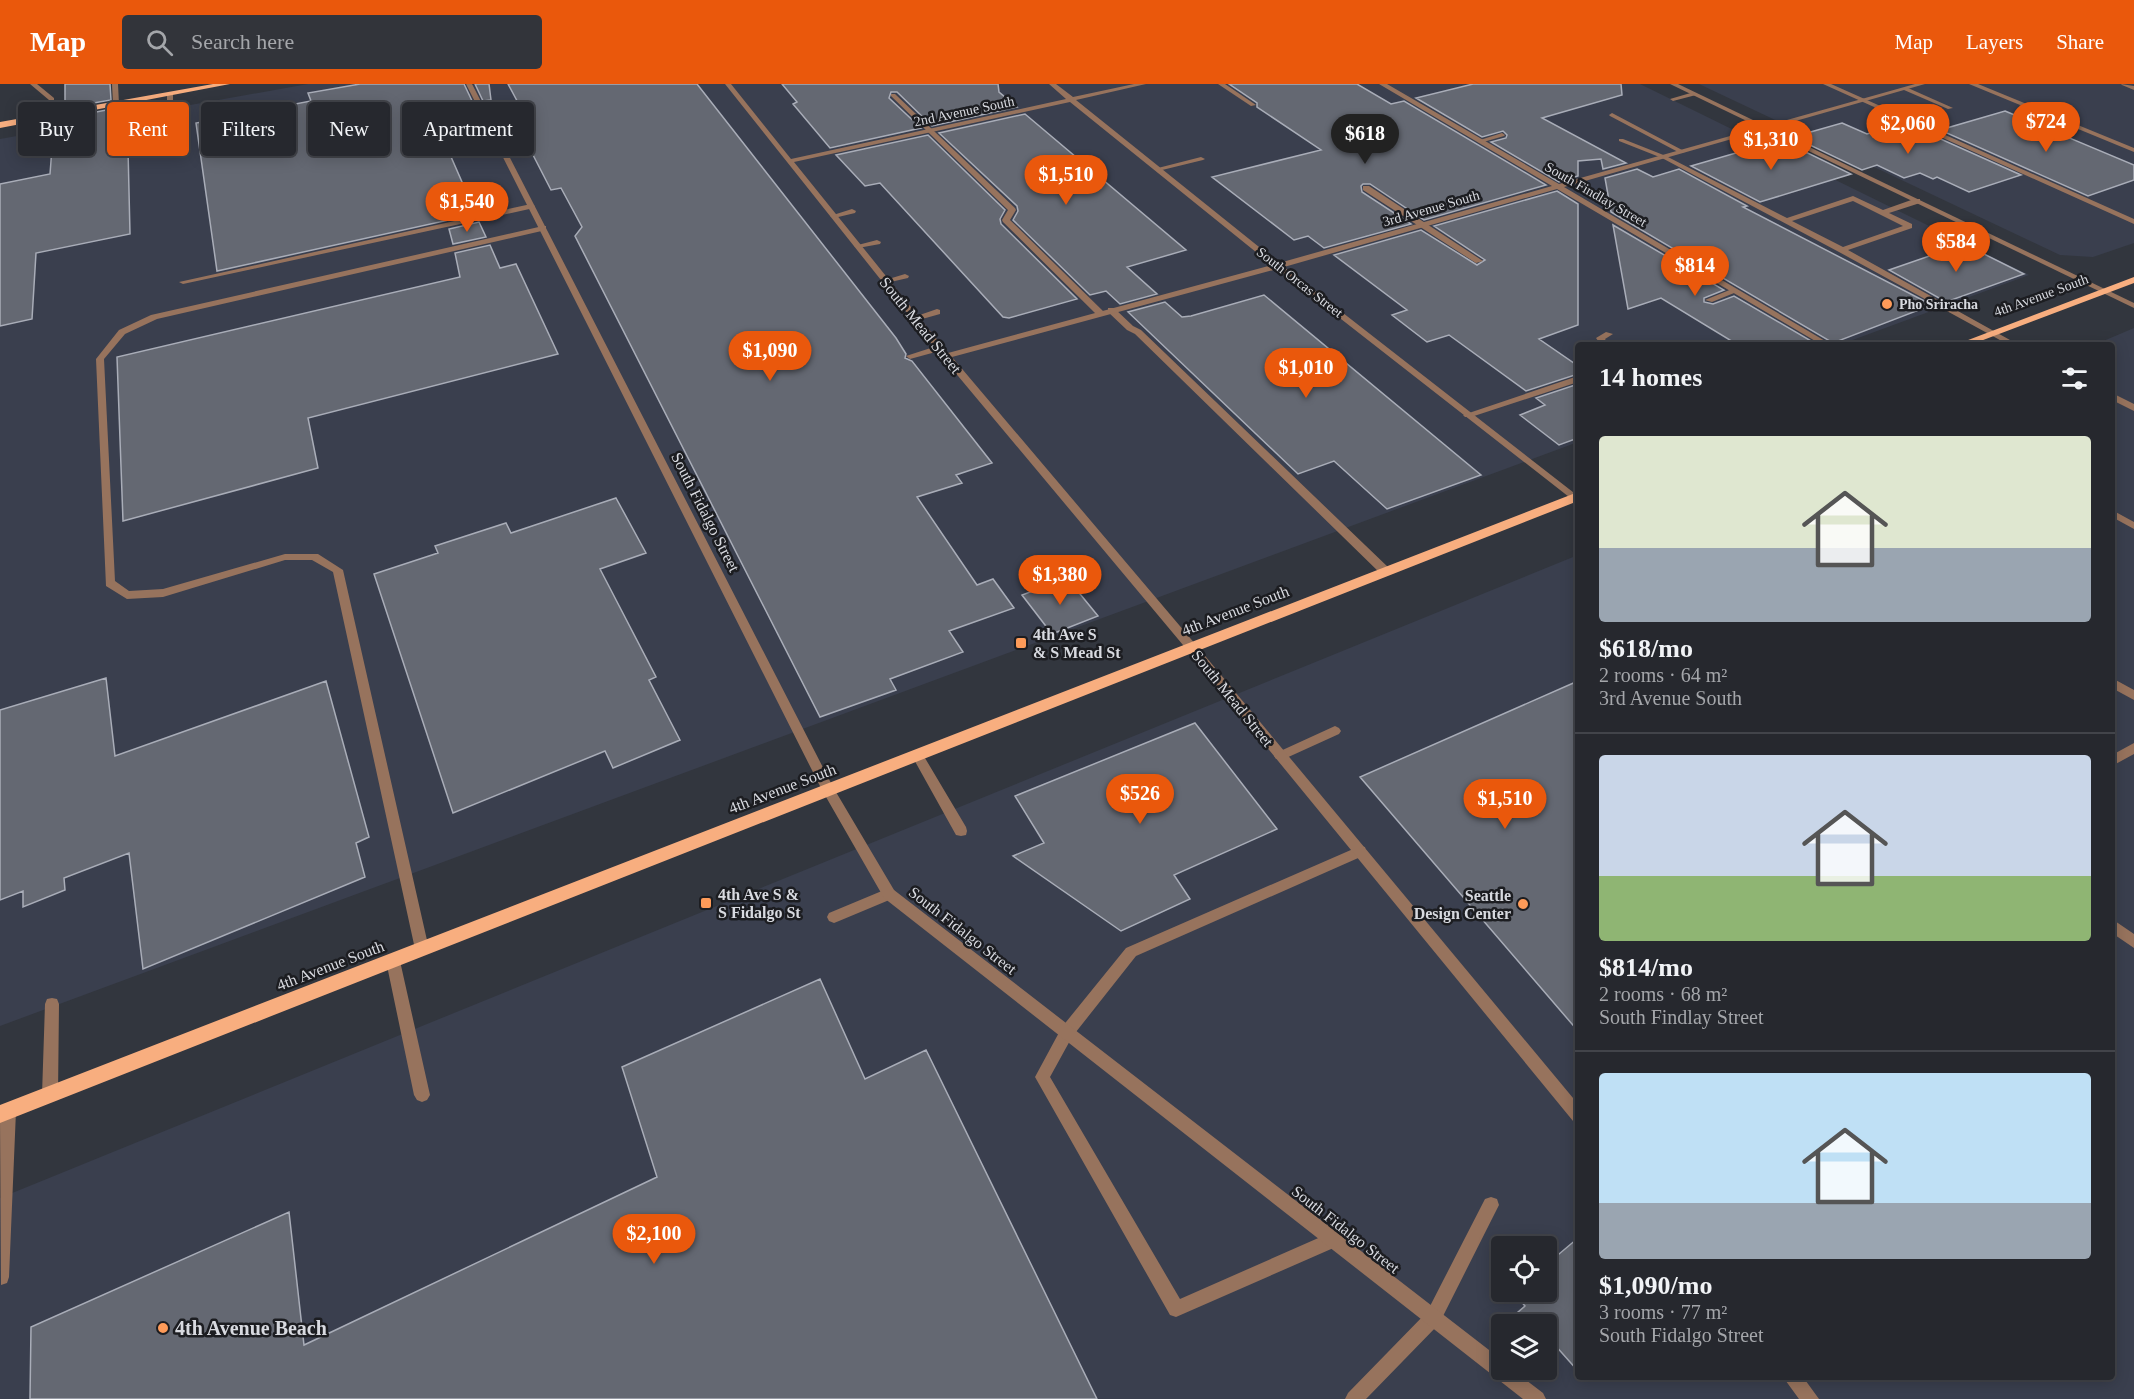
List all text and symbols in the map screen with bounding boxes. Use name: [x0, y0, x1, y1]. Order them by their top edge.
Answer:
search box: [122, 15, 542, 69]
text: Map: [30, 26, 86, 57]
icon: search: [143, 26, 176, 59]
text: Search here: [191, 29, 294, 54]
text: Map: [1895, 30, 1933, 54]
text: Layers: [1966, 30, 2023, 54]
text: Share: [2056, 30, 2104, 54]
street label: 2nd Avenue South: [912, 94, 1016, 129]
chip: Buy: [18, 102, 95, 156]
chip: Rent: [107, 102, 189, 156]
chip: Filters: [201, 102, 296, 156]
chip: New: [308, 102, 390, 156]
chip: Apartment: [402, 102, 534, 156]
pin: $724: [2010, 102, 2082, 153]
pin: $2,060: [1859, 104, 1957, 155]
text: $724: [2026, 110, 2066, 132]
text: $2,060: [1881, 112, 1936, 134]
pin: $618: [1329, 114, 1401, 165]
pin: $1,310: [1722, 120, 1820, 171]
text: $618: [1345, 122, 1385, 144]
text: $1,310: [1744, 128, 1799, 150]
pin: $1,510: [1017, 155, 1115, 206]
street label: South Findlay Street: [1542, 159, 1649, 230]
text: $1,510: [1039, 163, 1094, 185]
pin: $1,540: [418, 182, 516, 233]
street label: 3rd Avenue South: [1381, 187, 1481, 229]
text: $1,540: [440, 190, 495, 212]
pin: $584: [1920, 222, 1992, 273]
text: $584: [1936, 230, 1976, 252]
street label: South Orcas Street: [1254, 244, 1346, 321]
pin: $814: [1659, 246, 1731, 297]
text: $814: [1675, 254, 1715, 276]
street label: 4th Avenue South: [1992, 271, 2090, 319]
street label: South Mead Street: [877, 274, 965, 377]
marker: Pho Sriracha: [1880, 297, 1894, 311]
place label: Pho Sriracha: [1899, 297, 1978, 312]
pin: $1,090: [721, 331, 819, 382]
text: $1,090: [743, 339, 798, 361]
pin: $1,010: [1257, 348, 1355, 399]
text: $1,010: [1279, 356, 1334, 378]
icon: filters: [2058, 362, 2091, 395]
text: 14 homes: [1599, 363, 1702, 392]
street label: South Fidalgo Street: [667, 450, 743, 576]
icon: home: [1791, 475, 1899, 583]
pin: $1,380: [1011, 555, 1109, 606]
text: $1,380: [1033, 563, 1088, 585]
street label: 4th Avenue South: [1179, 582, 1291, 639]
place label: 4th Ave S & S Mead St: [1033, 626, 1121, 661]
text: $618/mo: [1599, 634, 1693, 663]
marker: 4th Ave S & S Mead St: [1014, 636, 1028, 650]
street label: South Mead Street: [1189, 647, 1277, 750]
text: 2 rooms · 64 m²: [1599, 664, 1727, 686]
text: 3rd Avenue South: [1599, 687, 1742, 709]
street label: 4th Avenue South: [726, 760, 838, 817]
pin: $526: [1104, 774, 1176, 825]
pin: $1,510: [1456, 779, 1554, 830]
text: $526: [1120, 782, 1160, 804]
text: $1,510: [1478, 787, 1533, 809]
icon: home: [1791, 794, 1899, 902]
street label: South Fidalgo Street: [905, 883, 1020, 979]
place label: 4th Ave S & S Fidalgo St: [718, 886, 801, 922]
place label: Seattle Design Center: [1414, 887, 1511, 923]
marker: 4th Ave S & S Fidalgo St: [699, 896, 713, 910]
marker: Seattle Design Center: [1516, 897, 1530, 911]
street label: 4th Avenue South: [274, 937, 386, 994]
text: $814/mo: [1599, 953, 1693, 982]
text: 2 rooms · 68 m²: [1599, 983, 1727, 1005]
text: South Findlay Street: [1599, 1006, 1763, 1028]
icon: home: [1791, 1112, 1899, 1220]
street label: South Fidalgo Street: [1288, 1182, 1403, 1278]
pin: $2,100: [605, 1214, 703, 1265]
text: $2,100: [627, 1222, 682, 1244]
map controls: [1491, 1236, 1557, 1380]
button: locate: [1491, 1236, 1557, 1302]
text: $1,090/mo: [1599, 1271, 1712, 1300]
text: 3 rooms · 77 m²: [1599, 1301, 1727, 1323]
button: layers: [1491, 1314, 1557, 1380]
place label: 4th Avenue Beach: [175, 1317, 327, 1339]
marker: 4th Avenue Beach: [156, 1321, 170, 1335]
text: South Fidalgo Street: [1599, 1324, 1763, 1346]

